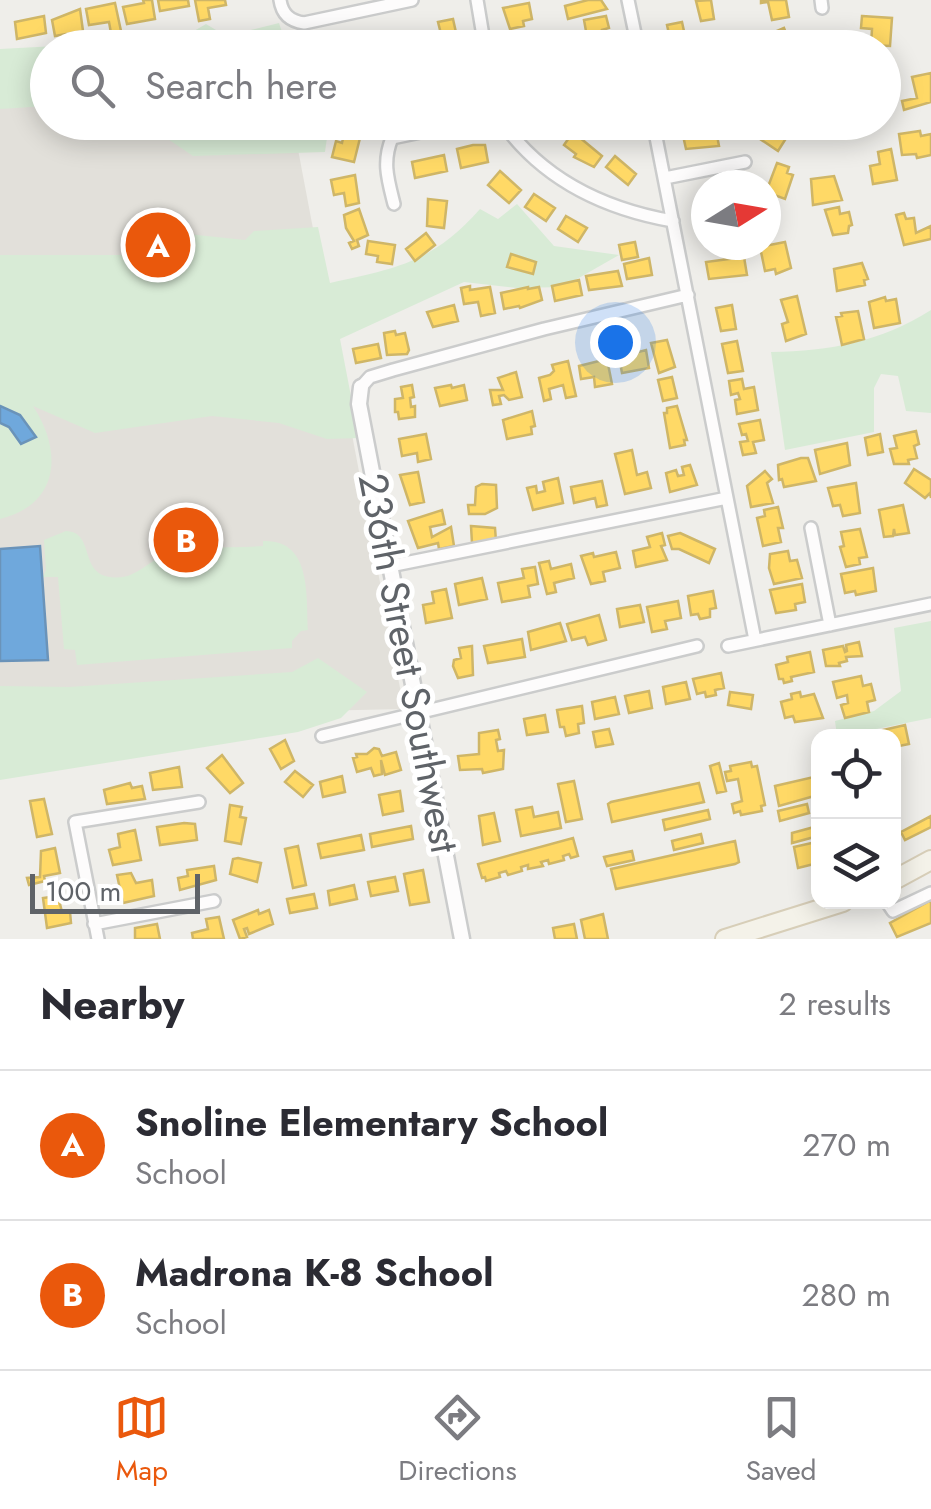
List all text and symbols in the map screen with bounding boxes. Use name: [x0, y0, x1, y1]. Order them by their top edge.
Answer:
search box: [30, 30, 901, 140]
icon: search: [65, 58, 120, 113]
text: Search here: [145, 58, 337, 113]
north arrow: [691, 170, 781, 260]
pin: A: [126, 208, 190, 282]
your location: [590, 317, 641, 368]
street label: 236th Street Southwest: [344, 468, 474, 858]
pin: B: [154, 502, 218, 578]
map controls: [811, 729, 901, 909]
button: locate: [811, 729, 901, 819]
button: layers: [811, 819, 901, 909]
scale bar: [30, 869, 200, 914]
text: 100 m: [45, 871, 121, 912]
text: Nearby: [40, 974, 184, 1035]
text: 2 results: [779, 981, 891, 1027]
text: Snoline Elementary School: [135, 1095, 608, 1150]
text: A: [61, 1122, 84, 1168]
text: 270 m: [802, 1122, 891, 1168]
text: School: [135, 1150, 227, 1196]
text: Madrona K-8 School: [135, 1245, 493, 1300]
text: B: [62, 1272, 83, 1318]
text: 280 m: [802, 1272, 891, 1318]
text: School: [135, 1300, 227, 1346]
tab: Map: [114, 1390, 169, 1491]
tab: Directions: [398, 1390, 517, 1491]
tab: Saved: [746, 1390, 817, 1491]

